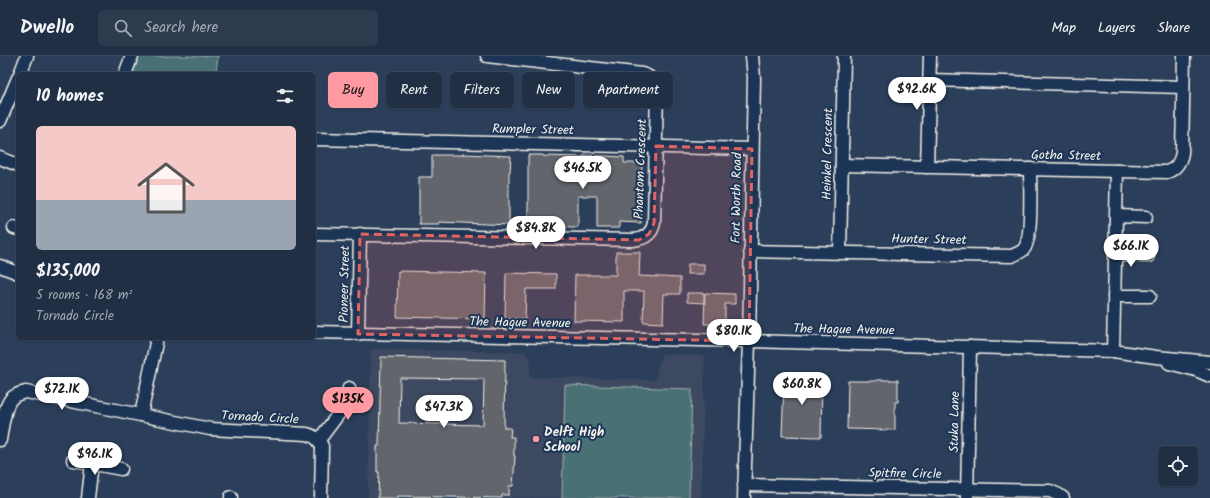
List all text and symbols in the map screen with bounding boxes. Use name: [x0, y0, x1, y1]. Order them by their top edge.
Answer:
search box: [98, 10, 378, 46]
text: Dwello: [20, 13, 74, 43]
text: Search here: [144, 16, 218, 40]
icon: search: [112, 17, 134, 39]
text: Map: [1052, 17, 1076, 39]
text: Layers: [1098, 17, 1136, 39]
text: Share: [1158, 17, 1190, 39]
chip: Buy: [328, 72, 378, 108]
chip: Rent: [386, 72, 442, 108]
chip: Filters: [450, 72, 514, 108]
chip: New: [522, 72, 575, 108]
chip: Apartment: [583, 72, 673, 108]
pin: $92.6K: [884, 77, 950, 111]
text: $92.6K: [897, 79, 937, 100]
text: 10 homes: [36, 83, 104, 110]
icon: filters: [274, 85, 296, 107]
street label: Heinkel Crescent: [817, 107, 839, 200]
street label: Phantom Crescent: [629, 117, 653, 220]
street label: Rumpler Street: [492, 119, 575, 141]
street label: Gotha Street: [1031, 145, 1102, 167]
icon: home: [130, 152, 202, 224]
street label: Fort Worth Road: [726, 152, 748, 244]
pin: $46.5K: [550, 156, 616, 190]
text: $46.5K: [563, 158, 603, 179]
pin: $84.8K: [503, 216, 569, 250]
text: $84.8K: [515, 218, 557, 239]
street label: Hunter Street: [891, 229, 968, 251]
pin: $66.1K: [1098, 234, 1164, 268]
text: $66.1K: [1113, 236, 1149, 257]
street label: Pioneer Street: [334, 244, 356, 323]
text: $135,000: [36, 258, 100, 285]
text: 5 rooms · 168 m²: [36, 285, 132, 306]
text: Tornado Circle: [36, 306, 114, 327]
street label: The Hague Avenue: [469, 312, 571, 334]
pin: $80.1K: [701, 319, 767, 353]
street label: The Hague Avenue: [793, 319, 895, 341]
text: $80.1K: [716, 321, 752, 342]
pin: $60.8K: [769, 372, 835, 406]
text: $60.8K: [782, 374, 822, 395]
pin: $72.1K: [29, 377, 95, 411]
text: $72.1K: [44, 379, 80, 400]
pin: $135K: [320, 387, 376, 421]
text: $135K: [331, 389, 365, 410]
street label: Stuka Lane: [944, 391, 966, 453]
pin: $47.3K: [411, 395, 477, 429]
text: $47.3K: [425, 397, 463, 418]
street label: Tornado Circle: [221, 405, 300, 431]
place label: Delft High School: [544, 422, 604, 458]
marker: Delft High School: [531, 434, 541, 444]
pin: $96.1K: [62, 442, 128, 476]
text: $96.1K: [77, 444, 113, 465]
map controls: [1158, 446, 1198, 486]
button: locate: [1158, 446, 1198, 486]
street label: Spitfire Circle: [868, 463, 942, 485]

